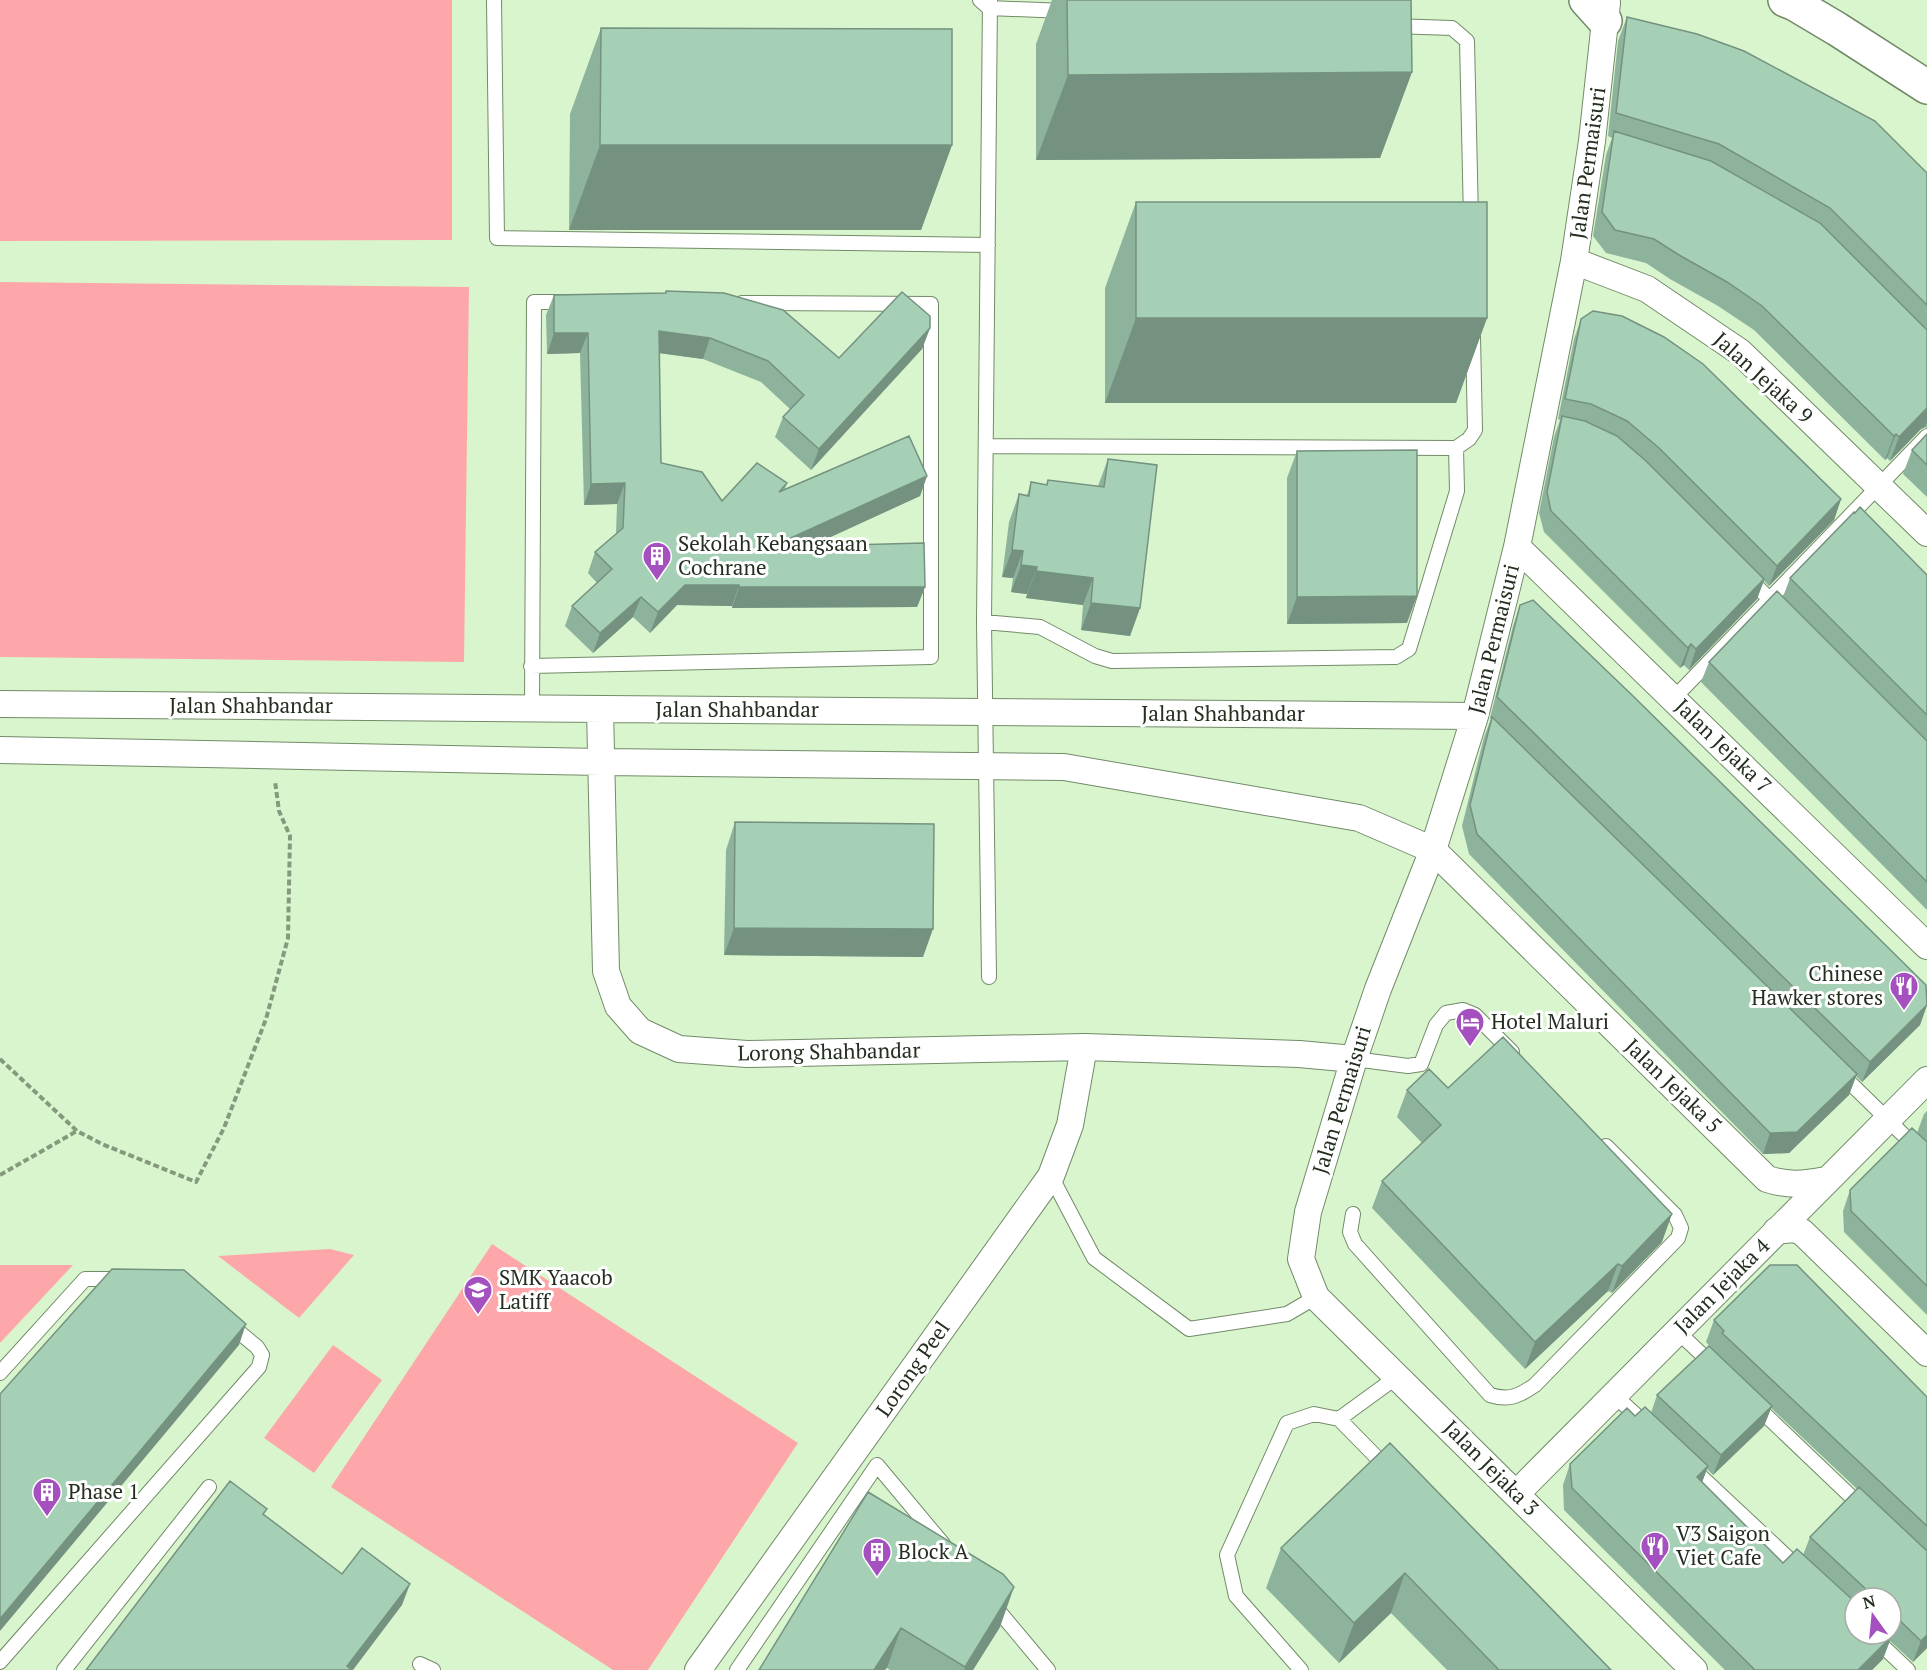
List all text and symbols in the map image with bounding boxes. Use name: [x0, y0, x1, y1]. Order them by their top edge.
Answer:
street label: Jalan Permaisuri: [1562, 85, 1612, 241]
street label: Jalan Jejaka 9: [1708, 325, 1819, 429]
place label: Sekolah Kebangsaan Cochrane: [678, 529, 868, 581]
building icon: Sekolah Kebangsaan Cochrane: [641, 540, 673, 582]
street label: Jalan Permaisuri: [1461, 561, 1525, 717]
street label: Jalan Shahbandar: [169, 691, 333, 719]
street label: Jalan Jejaka 7: [1669, 692, 1778, 799]
street label: Jalan Shahbandar: [655, 695, 819, 723]
street label: Jalan Shahbandar: [1141, 699, 1305, 727]
place label: Chinese Hawker stores: [1751, 959, 1883, 1011]
restaurant icon: Chinese Hawker stores: [1888, 970, 1920, 1012]
hotel icon: Hotel Maluri: [1454, 1006, 1486, 1048]
place label: Hotel Maluri: [1491, 1007, 1609, 1035]
street label: Jalan Permaisuri: [1305, 1022, 1377, 1177]
street label: Jalan Jejaka 5: [1619, 1032, 1728, 1139]
street label: Lorong Shahbandar: [737, 1035, 921, 1067]
street label: Jalan Jejaka 4: [1667, 1231, 1776, 1339]
place label: SMK Yaacob Latiff: [499, 1263, 613, 1315]
school or university icon: SMK Yaacob Latiff: [462, 1274, 494, 1316]
street label: Lorong Peel: [869, 1315, 955, 1422]
street label: Jalan Jejaka 3: [1438, 1413, 1546, 1521]
building icon: Phase 1: [31, 1476, 63, 1518]
place label: Phase 1: [68, 1477, 139, 1505]
place label: V3 Saigon Viet Cafe: [1676, 1519, 1771, 1571]
restaurant icon: V3 Saigon Viet Cafe: [1639, 1530, 1671, 1572]
building icon: Block A: [861, 1536, 893, 1578]
place label: Block A: [898, 1537, 969, 1565]
north arrow: [1843, 1586, 1903, 1646]
text: N: [1860, 1589, 1878, 1614]

